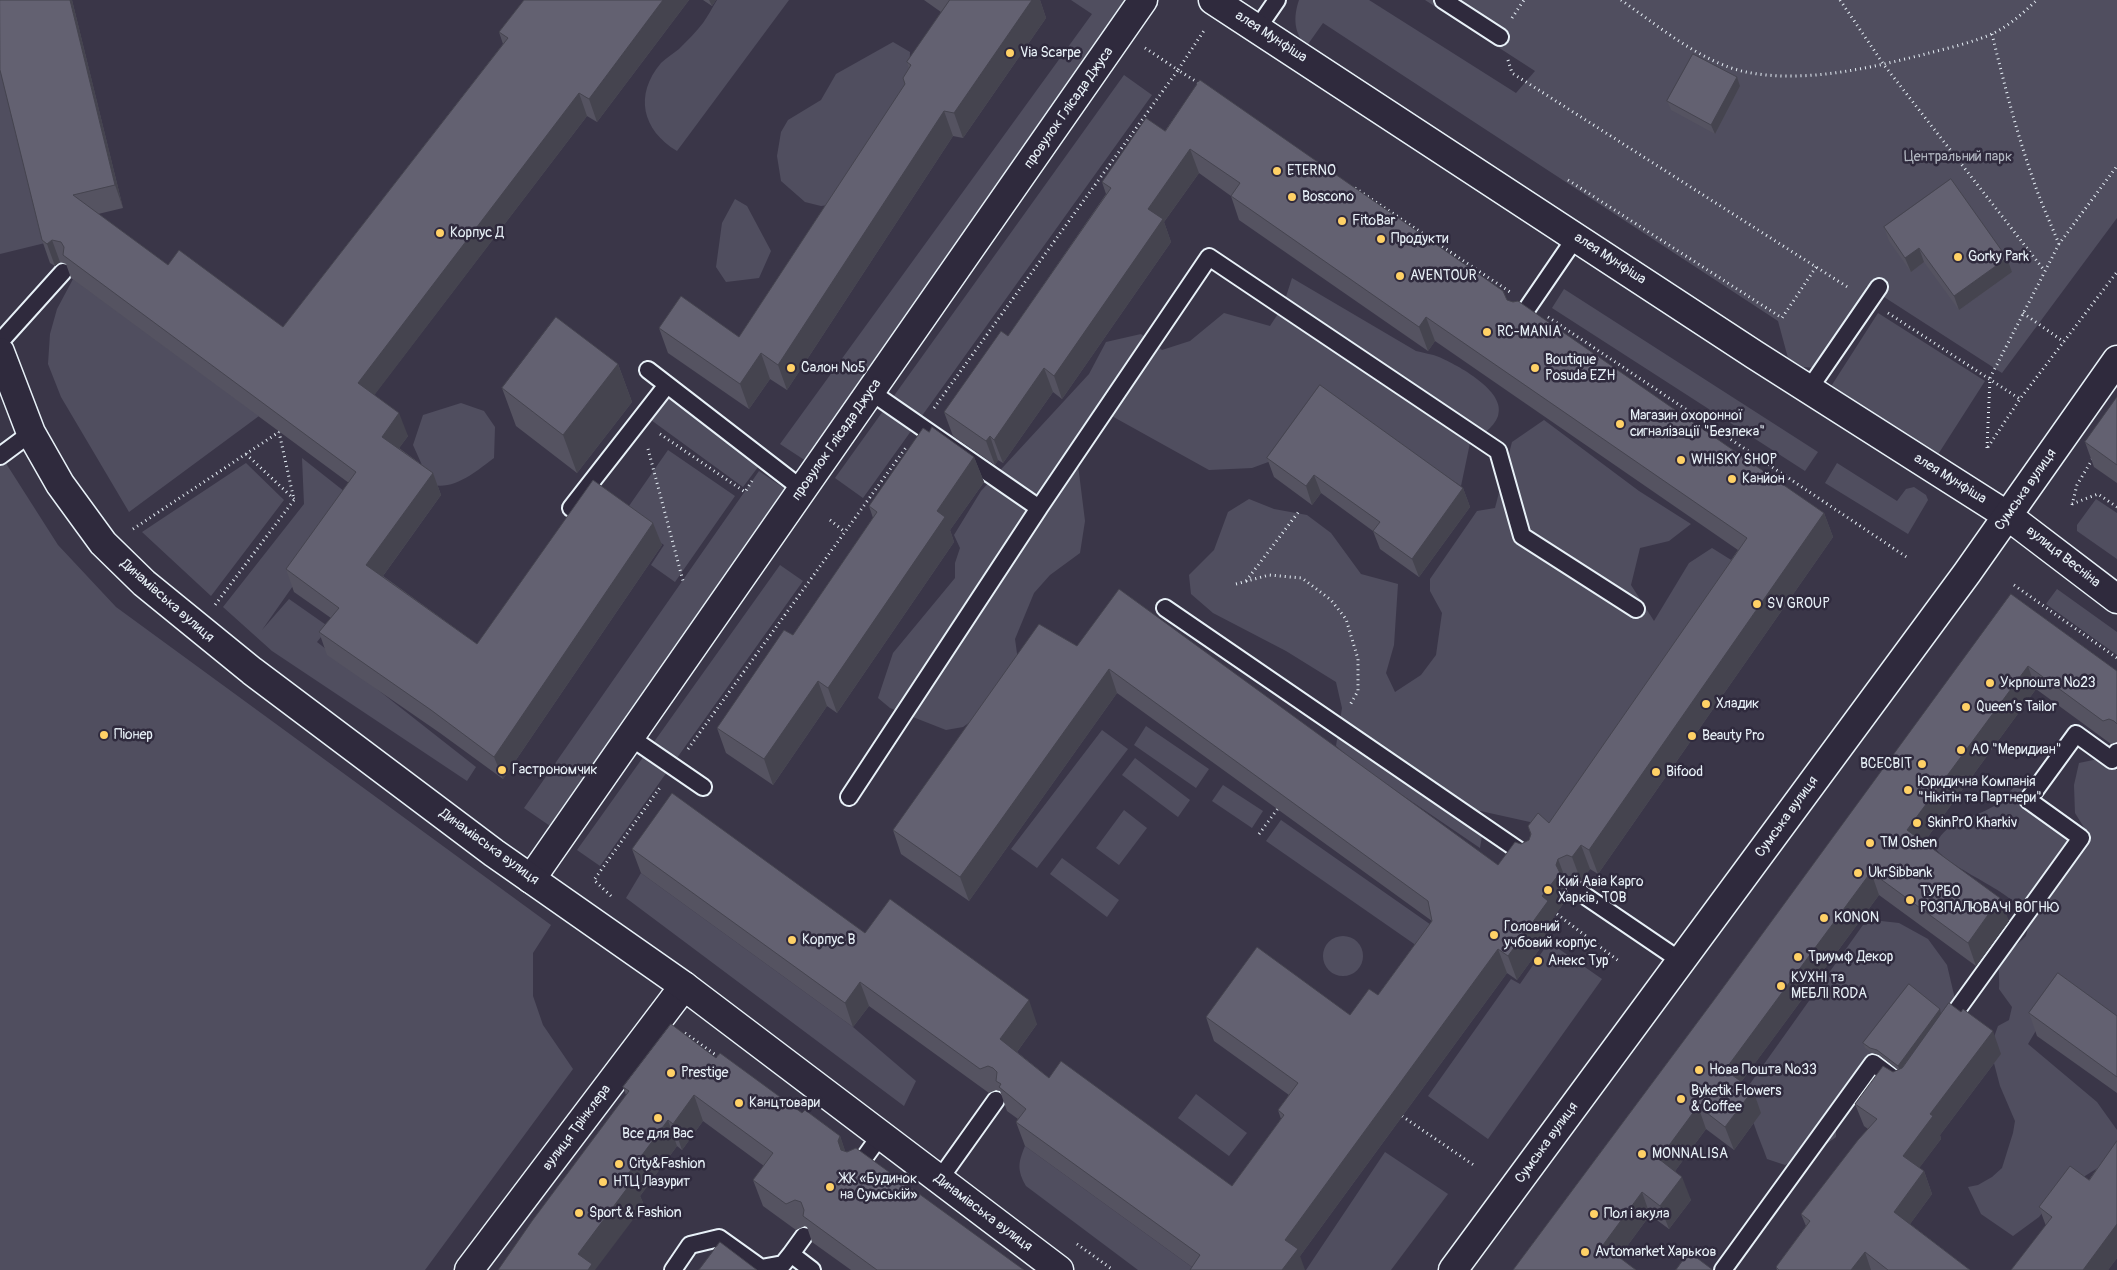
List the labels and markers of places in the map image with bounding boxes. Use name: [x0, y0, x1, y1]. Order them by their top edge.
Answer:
place label: Via Scarpe: [1020, 45, 1081, 61]
marker: Via Scarpe: [1004, 47, 1016, 59]
place label: ETERNO: [1287, 163, 1336, 179]
marker: ETERNO: [1271, 165, 1283, 177]
place label: Boscono: [1302, 189, 1354, 205]
marker: Boscono: [1286, 191, 1298, 203]
place label: FitoBar: [1352, 213, 1396, 229]
marker: FitoBar: [1336, 215, 1348, 227]
place label: Корпус Д: [450, 225, 504, 241]
marker: Корпус Д: [434, 227, 446, 239]
place label: Продукти: [1391, 231, 1448, 247]
marker: Продукти: [1375, 233, 1387, 245]
place label: Gorky Park: [1968, 249, 2029, 265]
marker: Gorky Park: [1952, 251, 1964, 263]
place label: AVENTOUR: [1410, 268, 1477, 284]
marker: AVENTOUR: [1394, 270, 1406, 282]
place label: RC-MANIA: [1497, 324, 1561, 340]
marker: RC-MANIA: [1481, 326, 1493, 338]
place label: Boutique Posuda EZH: [1545, 352, 1615, 384]
place label: Салон №5: [801, 360, 866, 376]
marker: Салон №5: [785, 362, 797, 374]
marker: Boutique Posuda EZH: [1529, 362, 1541, 374]
place label: Магазин охоронної сигналізації "Безпека": [1630, 408, 1765, 441]
marker: Магазин охоронної сигналізації "Безпека": [1614, 418, 1626, 430]
place label: WHISKY SHOP: [1691, 452, 1777, 468]
marker: WHISKY SHOP: [1675, 454, 1687, 466]
place label: Канйон: [1742, 471, 1785, 487]
marker: Канйон: [1726, 473, 1738, 485]
place label: SV GROUP: [1767, 596, 1830, 612]
marker: SV GROUP: [1751, 598, 1763, 610]
place label: Укрпошта №23: [2000, 675, 2096, 691]
marker: Укрпошта №23: [1984, 677, 1996, 689]
place label: Хладик: [1716, 696, 1759, 712]
marker: Хладик: [1700, 698, 1712, 710]
place label: Queen’s Tailor: [1976, 699, 2057, 715]
marker: Queen’s Tailor: [1960, 701, 1972, 713]
place label: Піонер: [114, 727, 153, 743]
place label: Beauty Pro: [1702, 728, 1764, 744]
marker: Піонер: [98, 729, 110, 741]
marker: Beauty Pro: [1686, 730, 1698, 742]
place label: АО "Меридиан": [1971, 742, 2061, 758]
marker: АО "Меридиан": [1955, 744, 1967, 756]
place label: ВСЕСВIТ: [1860, 756, 1912, 772]
marker: ВСЕСВIТ: [1916, 758, 1928, 770]
place label: Гастрономчик: [512, 762, 597, 778]
marker: Гастрономчик: [496, 764, 508, 776]
place label: Bifood: [1666, 764, 1703, 780]
marker: Bifood: [1650, 766, 1662, 778]
place label: Юридична Компанія "Нікітін та Партнери": [1918, 774, 2042, 806]
marker: Юридична Компанія "Нікітін та Партнери": [1902, 784, 1914, 796]
place label: SkinPrO Kharkiv: [1927, 815, 2017, 831]
marker: SkinPrO Kharkiv: [1911, 817, 1923, 829]
place label: TM Oshen: [1880, 835, 1937, 851]
marker: TM Oshen: [1864, 837, 1876, 849]
place label: UkrSibbank: [1868, 865, 1932, 881]
marker: UkrSibbank: [1852, 867, 1864, 879]
place label: Кий Авіа Карго Харків, ТОВ: [1558, 874, 1644, 906]
marker: Кий Авіа Карго Харків, ТОВ: [1542, 884, 1554, 896]
place label: ТУРБО РОЗПАЛЮВАЧІ ВОГНЮ: [1920, 884, 2059, 916]
marker: ТУРБО РОЗПАЛЮВАЧІ ВОГНЮ: [1904, 894, 1916, 906]
place label: KONON: [1834, 910, 1879, 926]
marker: KONON: [1818, 912, 1830, 924]
place label: Головний учбовий корпус: [1504, 919, 1597, 952]
marker: Головний учбовий корпус: [1488, 929, 1500, 941]
place label: Корпус В: [802, 932, 855, 948]
marker: Корпус В: [786, 934, 798, 946]
place label: Триумф Декор: [1808, 949, 1893, 965]
marker: Триумф Декор: [1792, 951, 1804, 963]
place label: Анекс Тур: [1548, 953, 1609, 969]
marker: Анекс Тур: [1532, 955, 1544, 967]
place label: КУХНІ та МЕБЛІ RODA: [1791, 970, 1867, 1002]
marker: КУХНІ та МЕБЛІ RODA: [1775, 980, 1787, 992]
place label: Нова Пошта №33: [1709, 1062, 1817, 1078]
marker: Нова Пошта №33: [1693, 1064, 1705, 1076]
place label: Prestige: [681, 1065, 728, 1081]
marker: Prestige: [665, 1067, 677, 1079]
place label: Byketik Flowers & Coffeе: [1691, 1083, 1781, 1116]
marker: Byketik Flowers & Coffeе: [1675, 1093, 1687, 1105]
place label: Канцтовари: [749, 1095, 820, 1111]
marker: Канцтовари: [733, 1097, 745, 1109]
marker: Все для Вас: [652, 1112, 664, 1124]
place label: Все для Вас: [622, 1126, 694, 1142]
place label: MONNALISA: [1652, 1146, 1728, 1162]
marker: MONNALISA: [1636, 1148, 1648, 1160]
place label: City&Fashion: [629, 1156, 705, 1172]
marker: City&Fashion: [613, 1158, 625, 1170]
place label: ЖК «Будинок на Сумській»: [840, 1171, 917, 1204]
place label: НТЦ Лазурит: [613, 1174, 690, 1190]
marker: НТЦ Лазурит: [597, 1176, 609, 1188]
marker: ЖК «Будинок на Сумській»: [824, 1181, 836, 1193]
place label: Sport & Fashion: [589, 1205, 682, 1221]
place label: Пол і акула: [1604, 1206, 1669, 1222]
marker: Sport & Fashion: [573, 1207, 585, 1219]
marker: Пол і акула: [1588, 1208, 1600, 1220]
place label: Avtomarket Харьков: [1595, 1244, 1716, 1260]
marker: Avtomarket Харьков: [1579, 1246, 1591, 1258]

